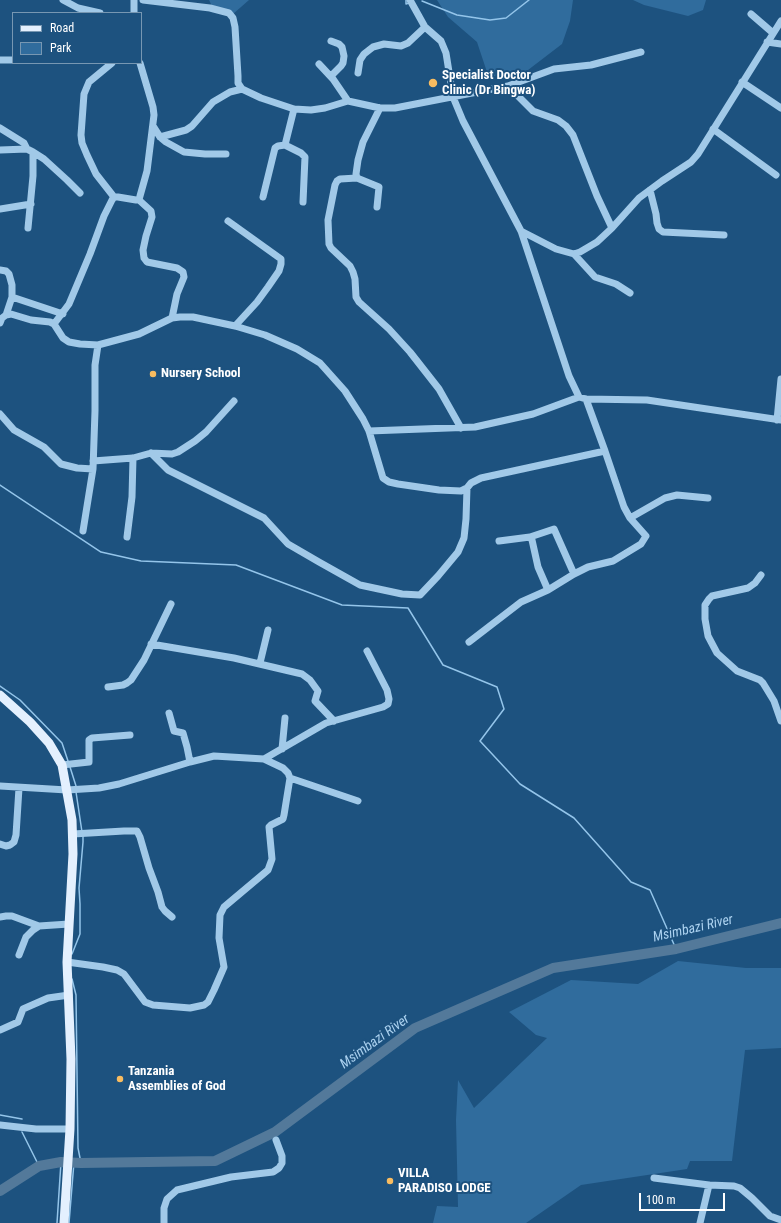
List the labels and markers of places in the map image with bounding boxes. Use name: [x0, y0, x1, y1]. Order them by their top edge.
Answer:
place label: Specialist Doctor Clinic (Dr Bingwa): [442, 68, 536, 99]
marker: Specialist Doctor Clinic (Dr Bingwa): [427, 77, 439, 89]
place label: Nursery School: [161, 366, 241, 382]
marker: Nursery School: [148, 369, 158, 379]
place label: Tanzania Assemblies of God: [128, 1064, 226, 1095]
marker: Tanzania Assemblies of God: [115, 1074, 125, 1084]
place label: VILLA PARADISO LODGE: [398, 1166, 491, 1197]
marker: VILLA PARADISO LODGE: [385, 1176, 395, 1186]

